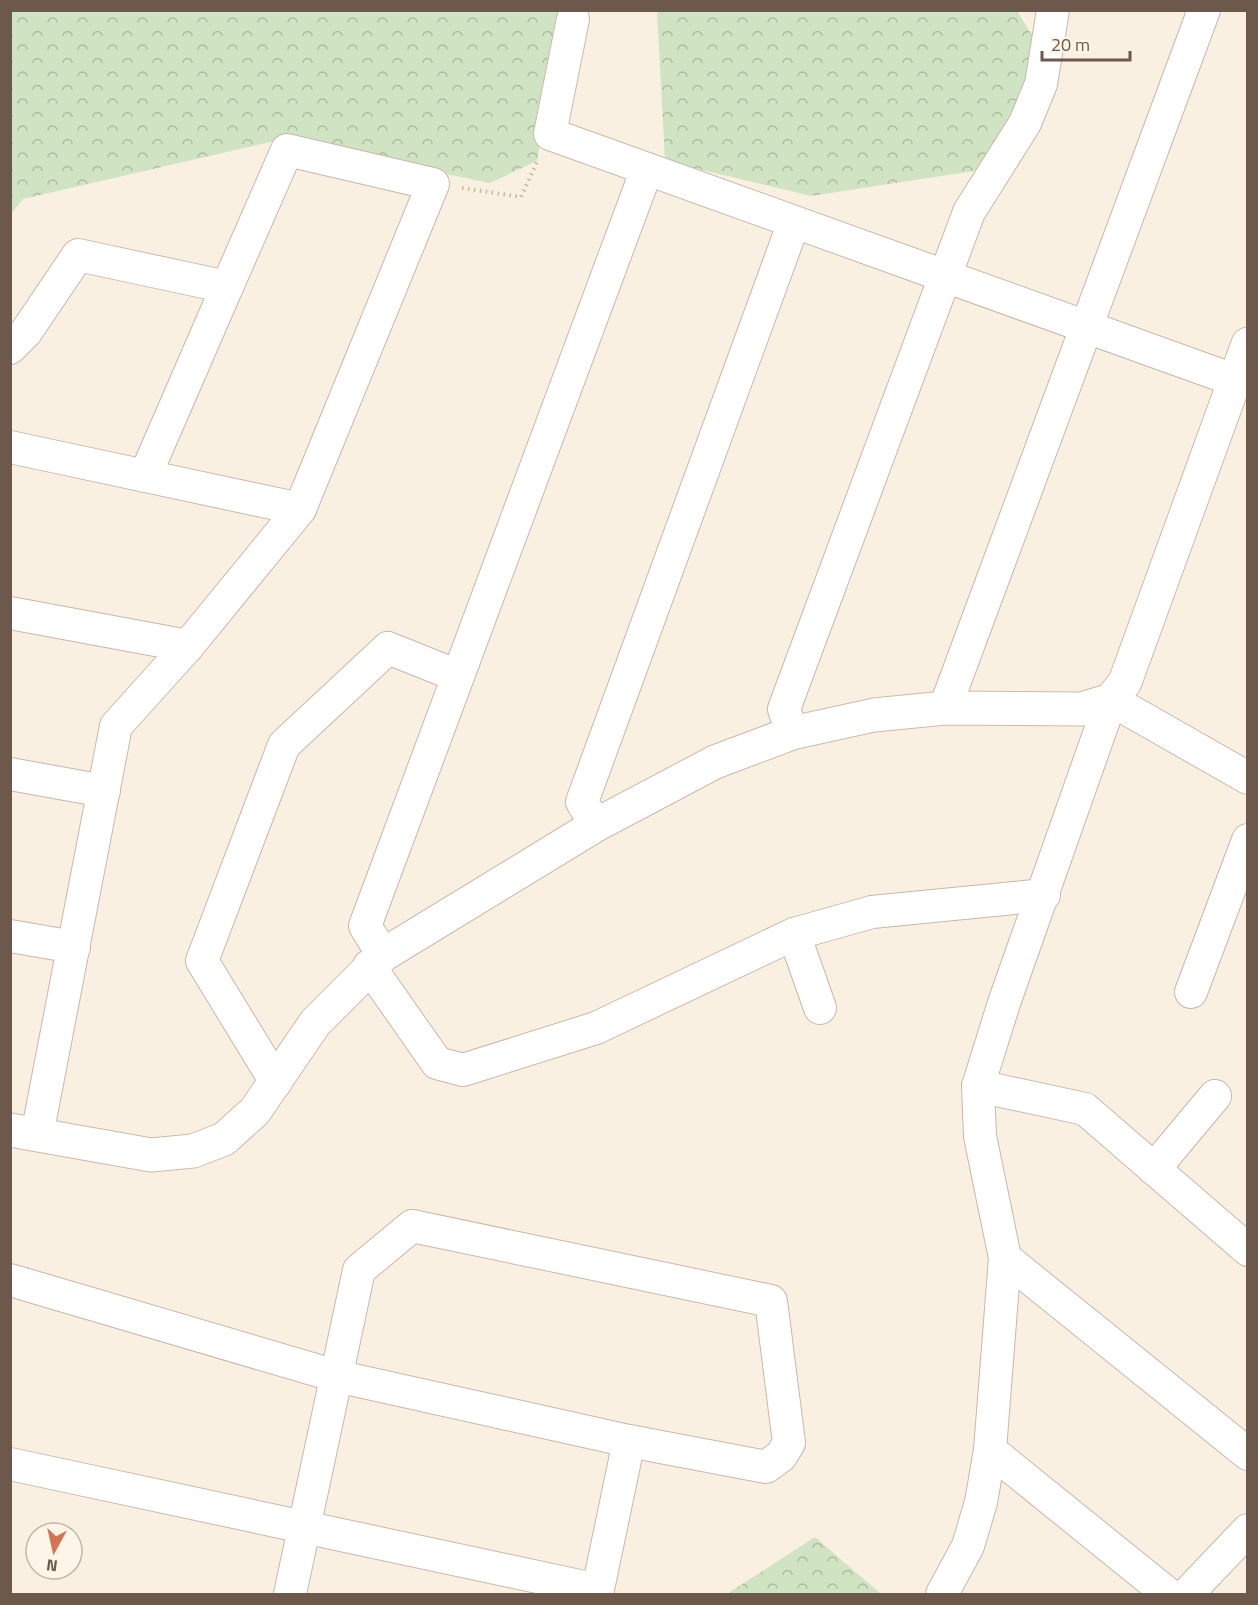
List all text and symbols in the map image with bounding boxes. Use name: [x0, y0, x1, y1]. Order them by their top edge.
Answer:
scale bar: [1042, 24, 1130, 62]
text: 20 m: [1051, 31, 1090, 58]
north arrow: [24, 1521, 84, 1581]
text: N: [45, 1553, 59, 1579]

